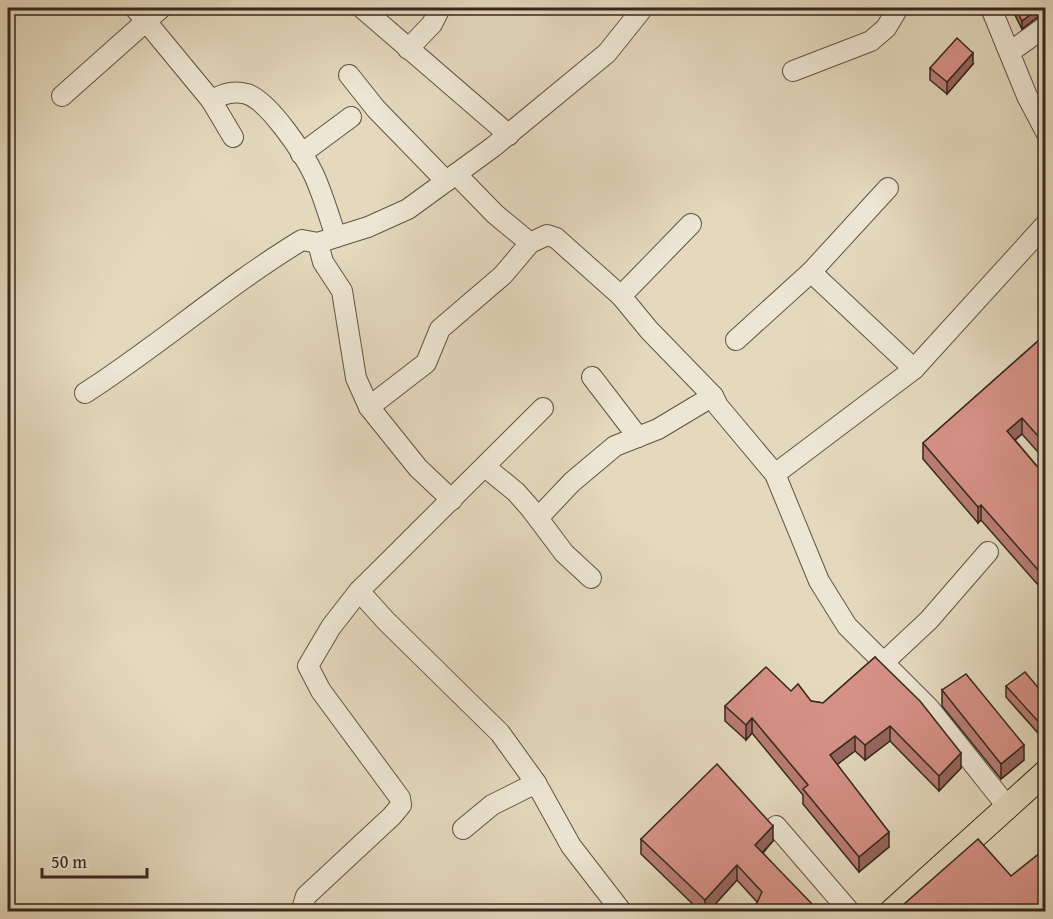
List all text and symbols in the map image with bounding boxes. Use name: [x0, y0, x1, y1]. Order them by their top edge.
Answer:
scale bar: [42, 841, 147, 879]
text: 50 m: [51, 848, 87, 875]

